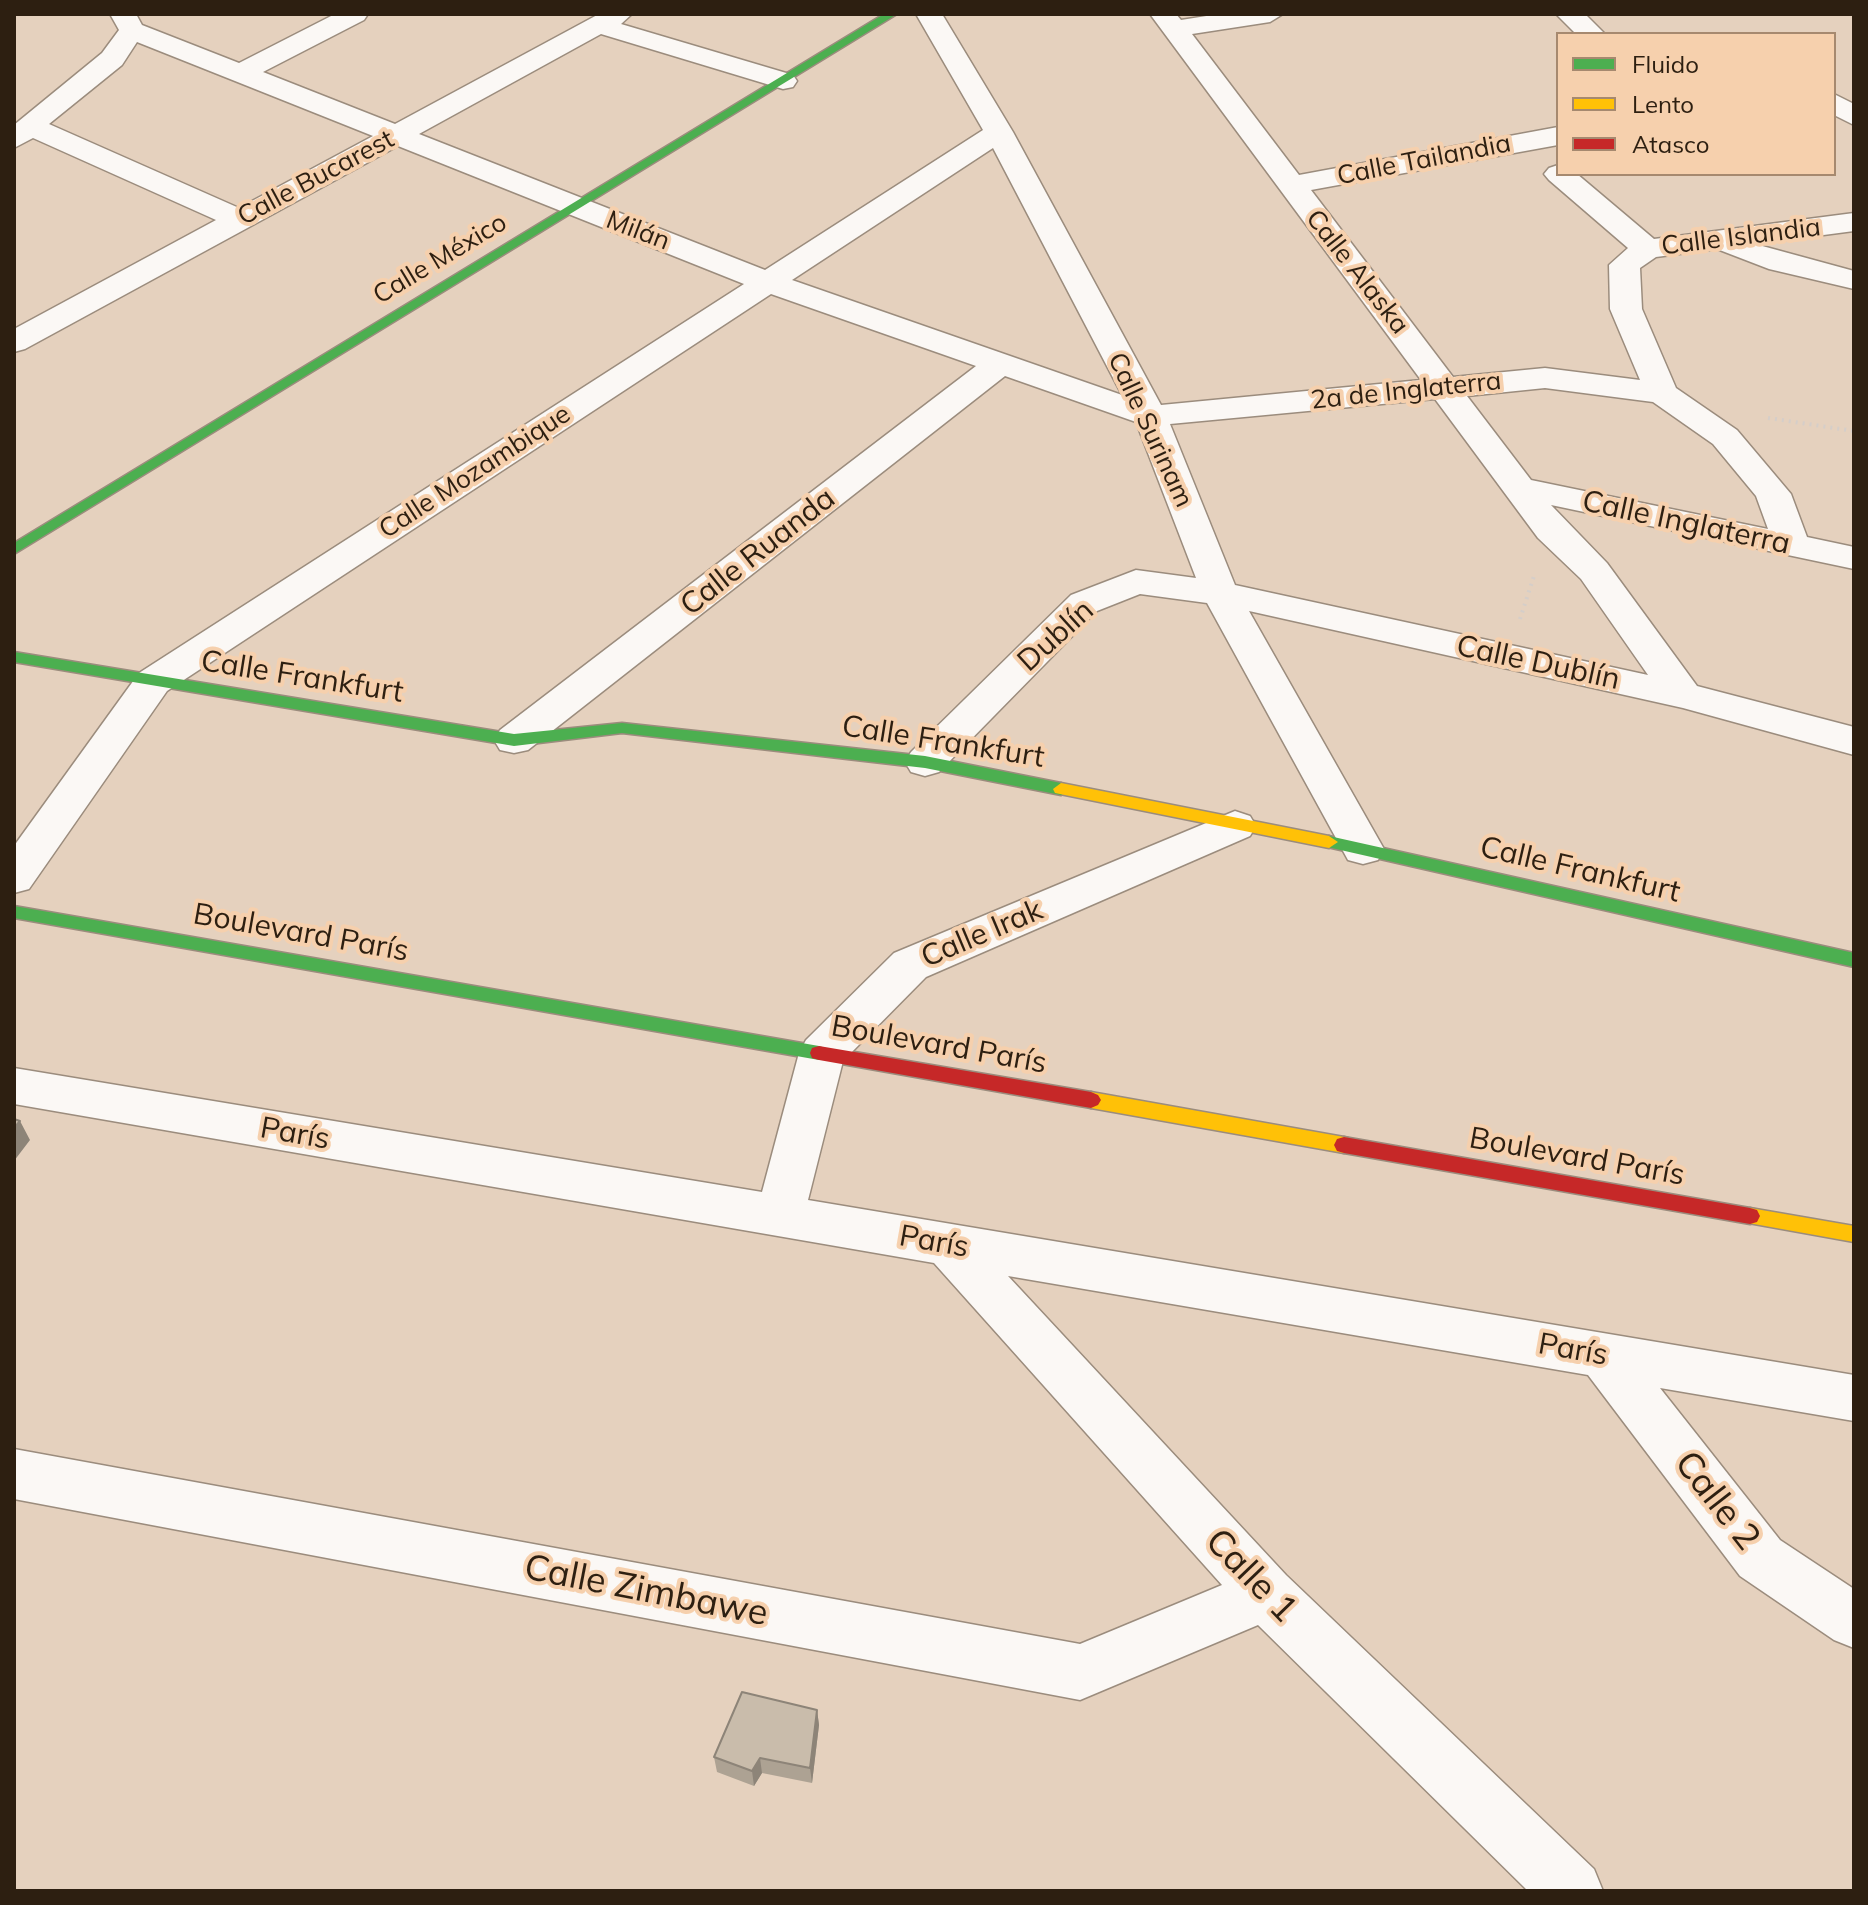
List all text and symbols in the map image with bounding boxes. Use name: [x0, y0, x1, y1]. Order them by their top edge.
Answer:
legend: [1556, 32, 1836, 176]
text: Fluido: [1632, 49, 1699, 79]
text: Lento: [1632, 89, 1694, 119]
street label: Calle Bucarest: [232, 124, 400, 232]
street label: Calle Tailandia: [1335, 128, 1513, 192]
text: Atasco: [1632, 129, 1709, 159]
street label: Calle Alaska: [1299, 204, 1415, 340]
street label: Milán: [602, 205, 674, 257]
street label: Calle México: [368, 207, 512, 311]
street label: Calle Islandia: [1660, 212, 1822, 262]
street label: Calle Surinam: [1101, 348, 1199, 512]
street label: 2a de Inglaterra: [1309, 365, 1503, 417]
street label: Calle Mozambique: [374, 399, 576, 545]
street label: Calle Ruanda: [674, 481, 842, 623]
street label: Calle Inglaterra: [1579, 483, 1793, 563]
street label: Dublín: [1011, 593, 1101, 679]
street label: Calle Dublín: [1453, 628, 1623, 698]
street label: Calle Frankfurt: [198, 643, 406, 711]
street label: Calle Frankfurt: [839, 708, 1047, 776]
street label: Calle Frankfurt: [1476, 829, 1684, 911]
street label: Calle Irak: [916, 892, 1048, 976]
street label: Boulevard París: [191, 896, 411, 970]
street label: Boulevard París: [829, 1008, 1049, 1082]
street label: París: [258, 1110, 332, 1158]
street label: Boulevard París: [1467, 1120, 1687, 1194]
street label: París: [897, 1218, 971, 1266]
street label: París: [1536, 1326, 1610, 1374]
street label: Calle 2: [1665, 1443, 1769, 1559]
street label: Calle 1: [1196, 1520, 1306, 1632]
street label: Calle Zimbawe: [521, 1546, 771, 1636]

